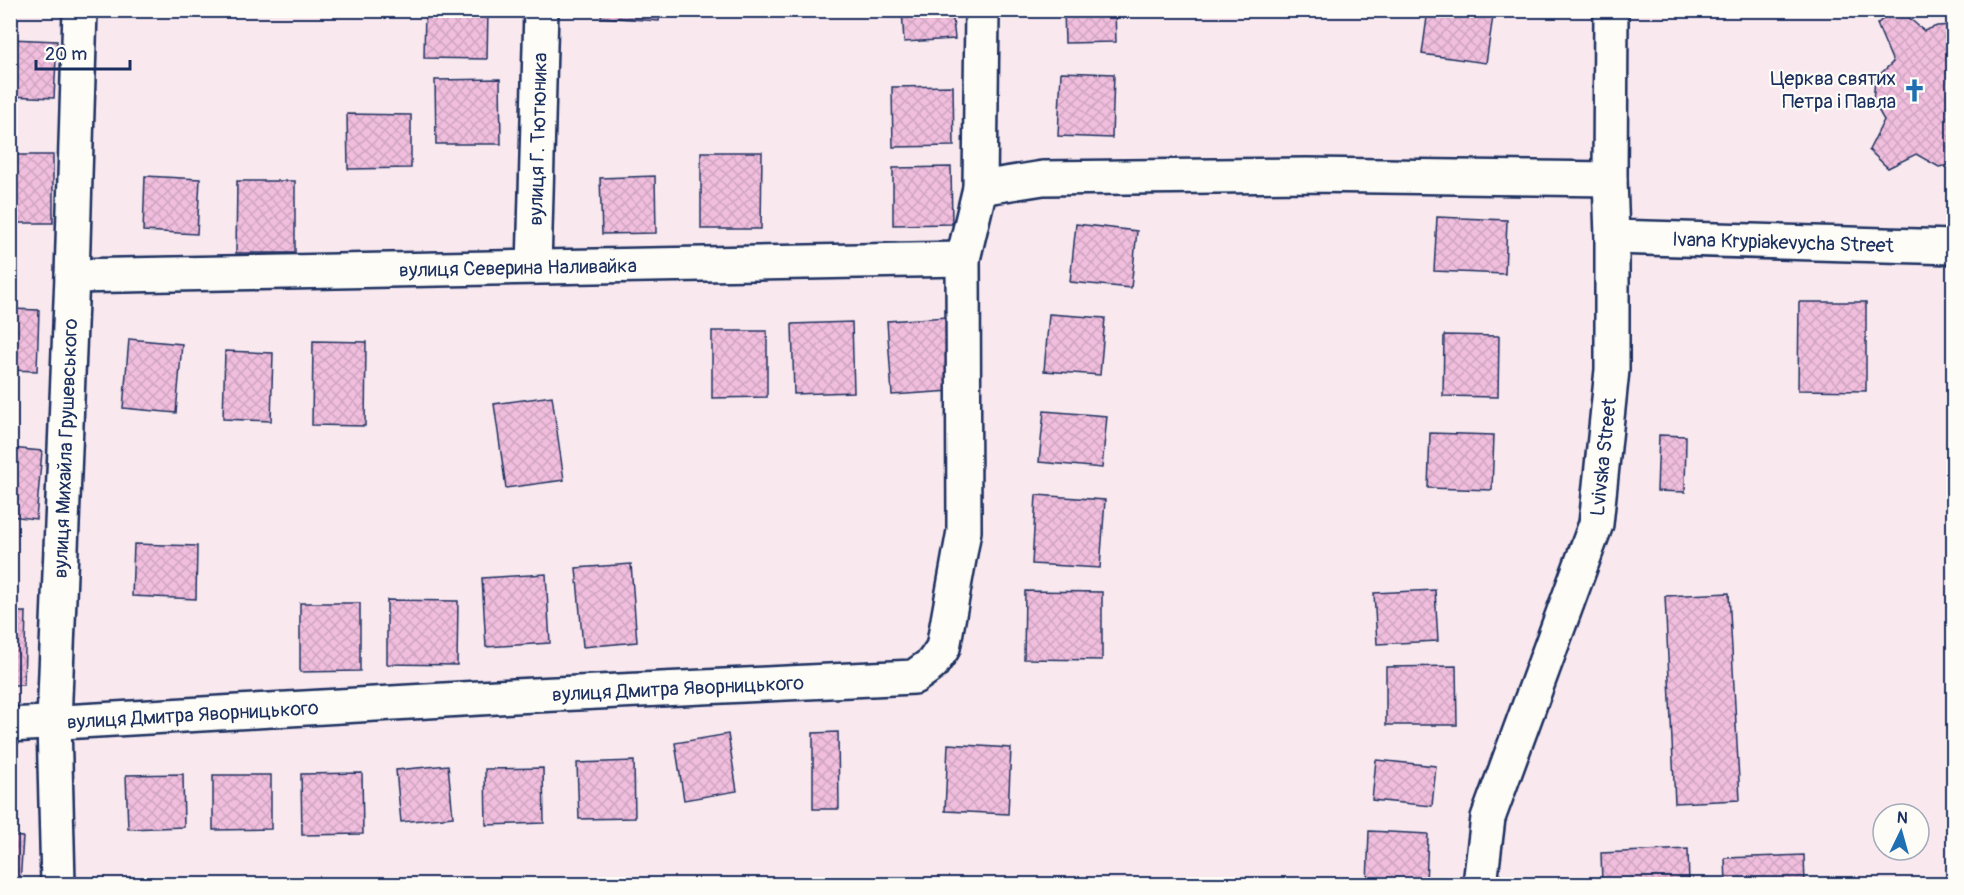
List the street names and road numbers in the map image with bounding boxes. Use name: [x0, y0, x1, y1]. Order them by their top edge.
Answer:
street label: вулиця Г. Тютюника: [523, 52, 552, 226]
street label: Ivana Krypiakevycha Street: [1672, 226, 1895, 258]
street label: вулиця Северина Наливайка: [399, 253, 637, 282]
street label: вулиця Михайла Грушевського: [47, 318, 83, 579]
street label: Lvivska Street: [1584, 396, 1622, 517]
street label: вулиця Дмитра Яворницького: [551, 670, 805, 707]
street label: вулиця Дмитра Яворницького: [66, 695, 320, 734]

